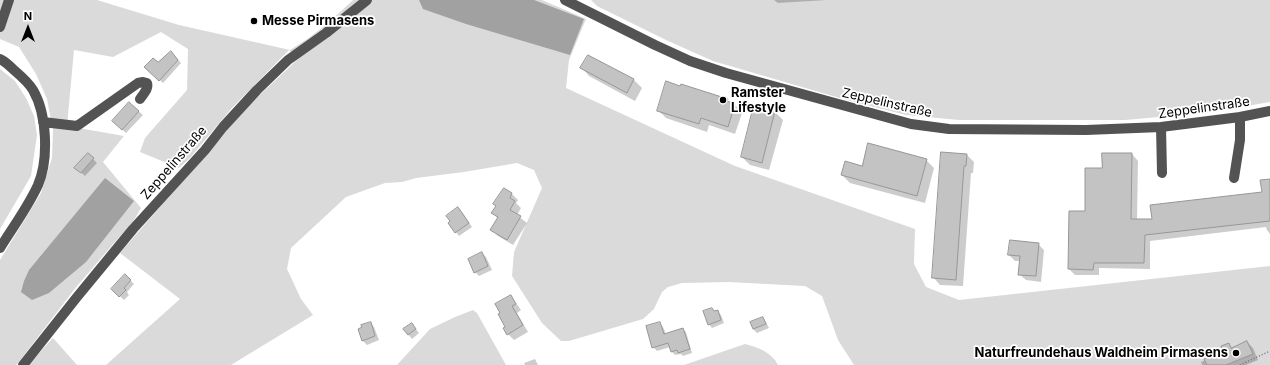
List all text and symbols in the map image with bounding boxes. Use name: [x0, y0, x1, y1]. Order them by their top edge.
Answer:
north arrow: [8, 8, 48, 48]
text: N: [24, 9, 32, 23]
place label: Messe Pirmasens: [262, 13, 374, 29]
marker: Messe Pirmasens: [249, 16, 259, 26]
place label: Ramster Lifestyle: [731, 85, 786, 116]
street label: Zeppelinstraße: [840, 85, 934, 121]
street label: Zeppelinstraße: [1157, 94, 1251, 122]
marker: Ramster Lifestyle: [718, 95, 728, 105]
street label: Zeppelinstraße: [138, 123, 210, 203]
place label: Naturfreundehaus Waldheim Pirmasens: [975, 345, 1228, 361]
marker: Naturfreundehaus Waldheim Pirmasens: [1231, 348, 1241, 358]

